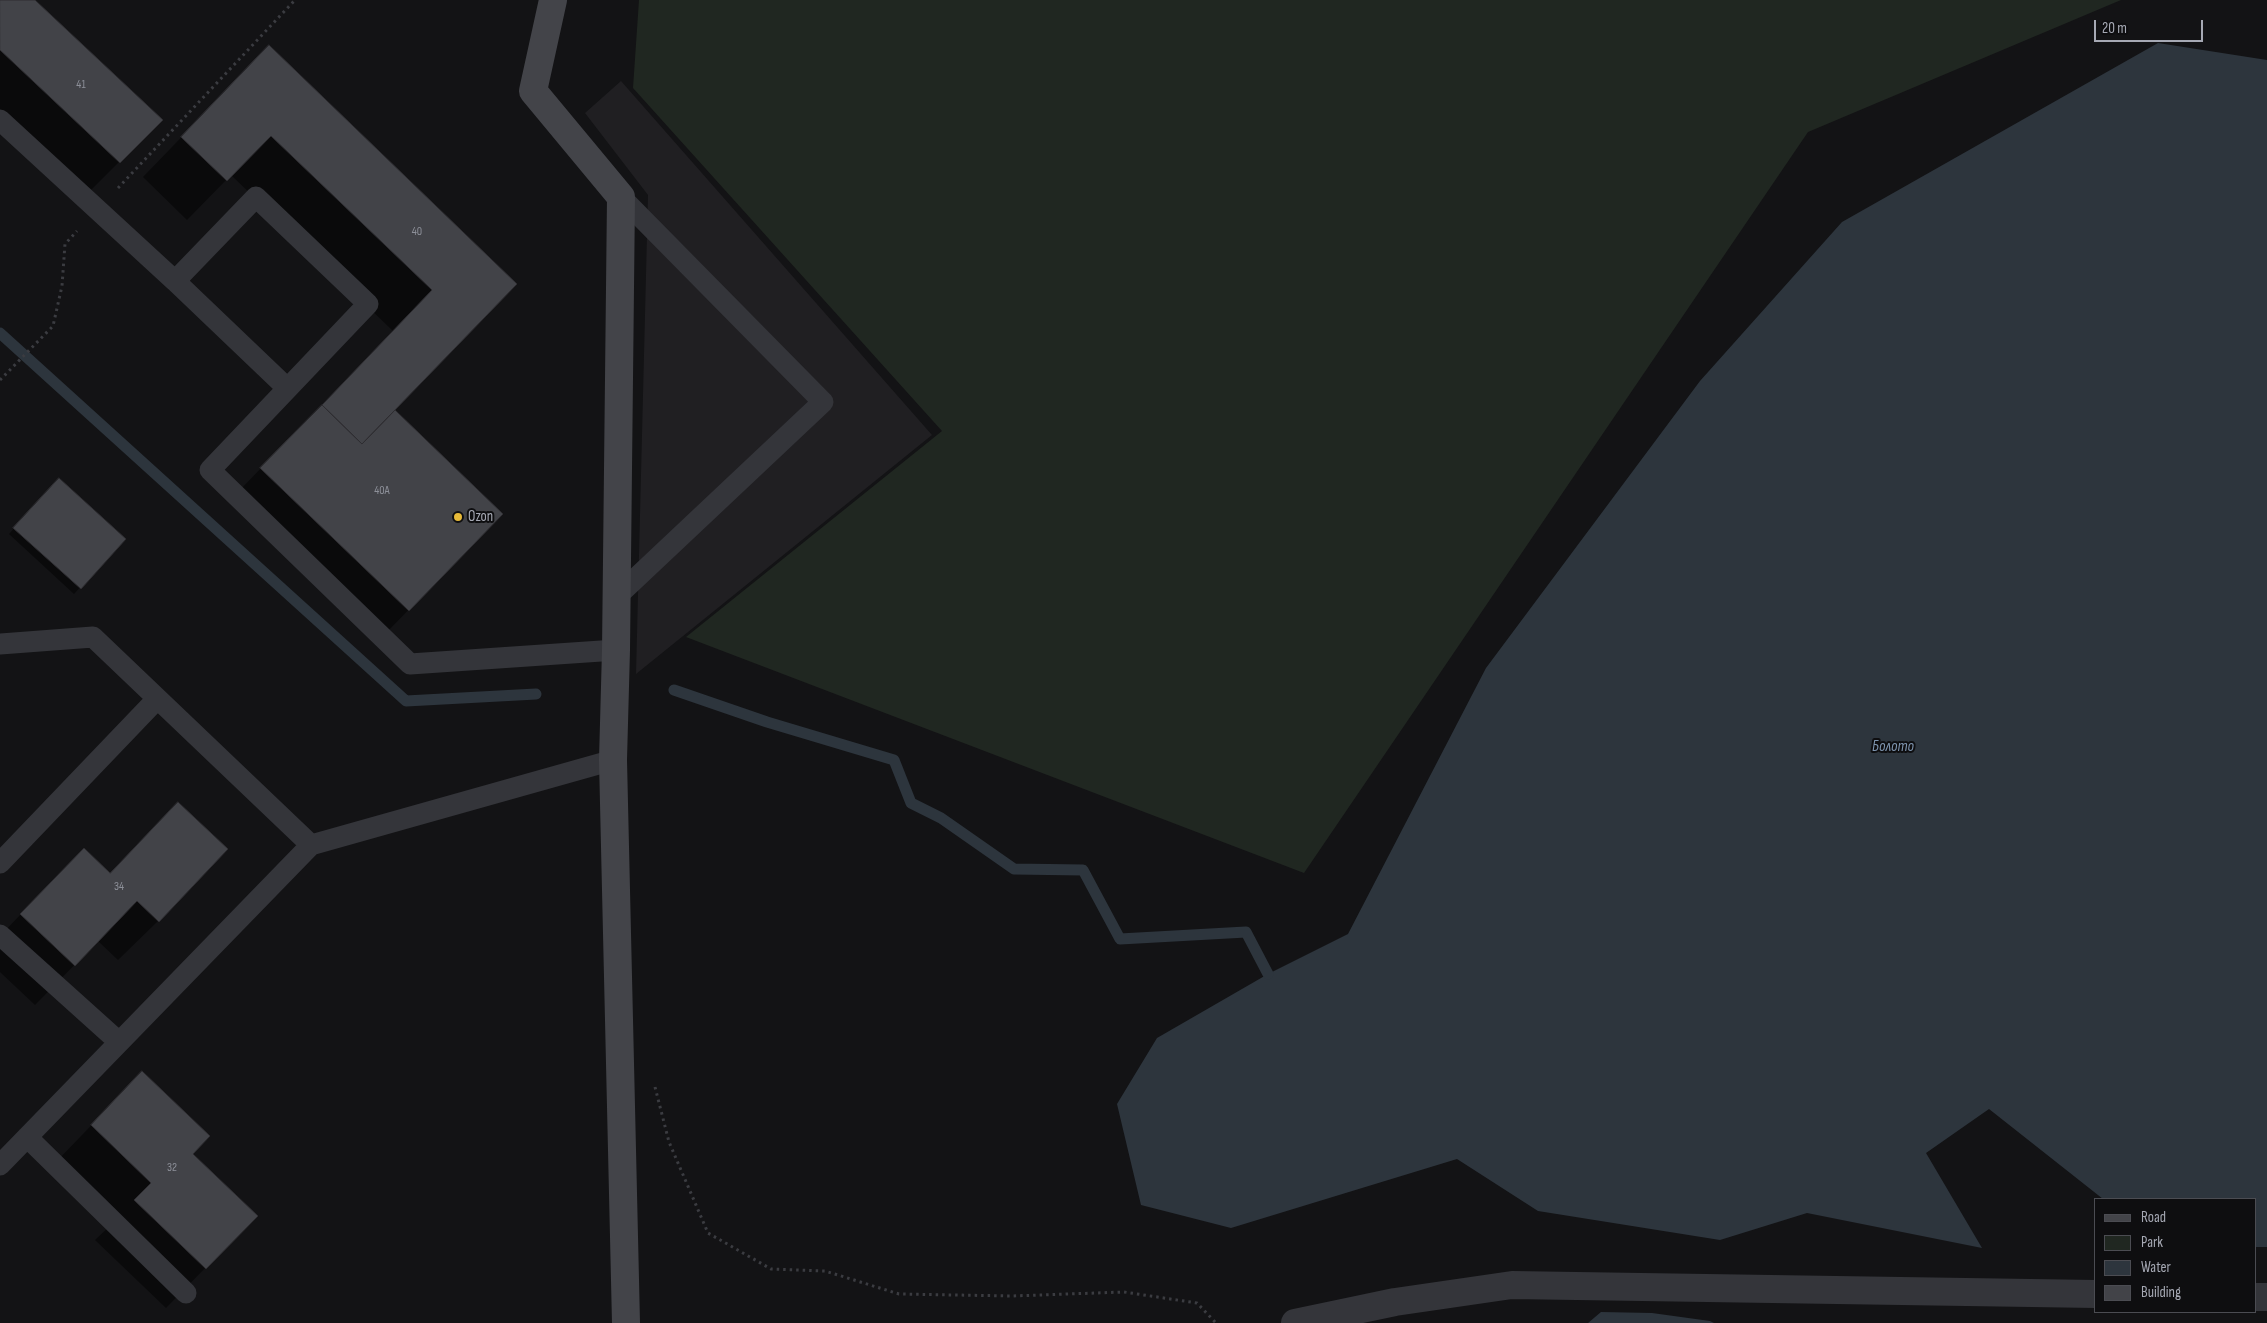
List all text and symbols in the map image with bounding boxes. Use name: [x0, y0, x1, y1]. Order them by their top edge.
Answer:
scale bar: [2097, 10, 2206, 42]
text: 20 m: [2102, 19, 2127, 38]
house number: 41: [76, 78, 86, 92]
house number: 40: [412, 225, 422, 239]
house number: 40А: [374, 484, 390, 498]
place label: Ozon: [468, 508, 493, 526]
marker: Ozon: [452, 511, 464, 523]
water label: Болото: [1872, 737, 1914, 757]
house number: 34: [114, 880, 124, 894]
house number: 32: [167, 1161, 177, 1175]
legend: [2094, 1198, 2257, 1313]
text: Road: [2141, 1208, 2166, 1227]
text: Park: [2141, 1233, 2163, 1252]
text: Water: [2141, 1258, 2171, 1277]
text: Building: [2141, 1283, 2181, 1302]

